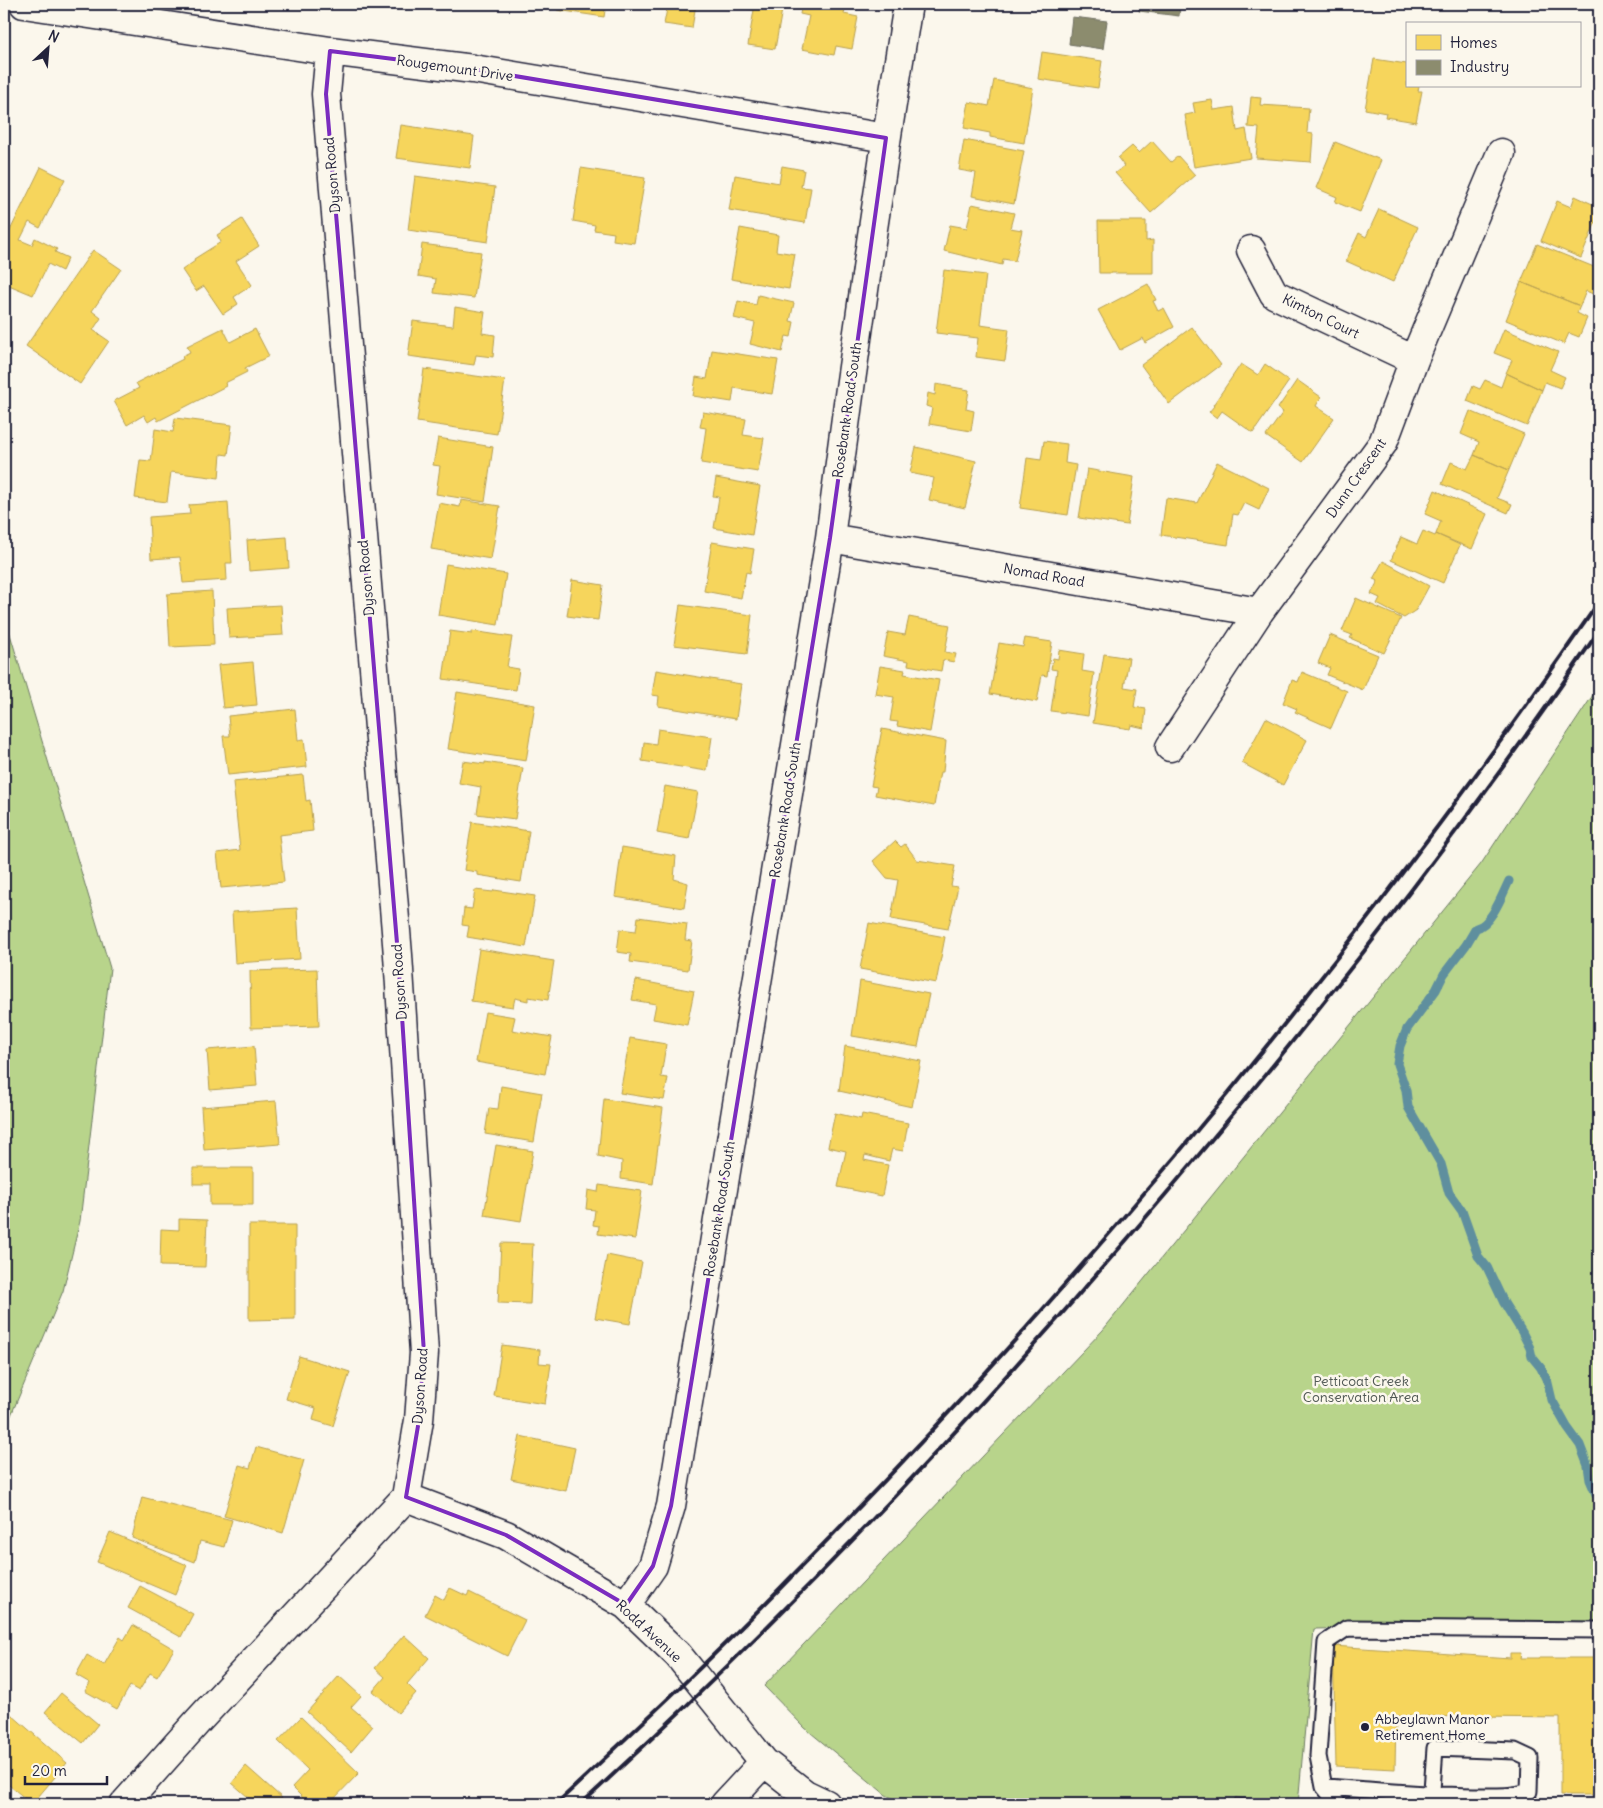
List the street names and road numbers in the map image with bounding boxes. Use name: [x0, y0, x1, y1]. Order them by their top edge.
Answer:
street label: Rougemount Drive: [396, 51, 514, 85]
street label: Dyson Road: [320, 136, 344, 214]
street label: Kimton Court: [1280, 290, 1363, 343]
street label: Rosebank Road South: [829, 341, 865, 479]
street label: Dunn Crescent: [1322, 434, 1390, 521]
street label: Dyson Road: [354, 539, 378, 617]
street label: Nomad Road: [1002, 559, 1086, 591]
street label: Rosebank Road South: [765, 741, 805, 879]
street label: Dyson Road: [387, 943, 411, 1021]
street label: Rosebank Road South: [699, 1140, 739, 1278]
street label: Dyson Road: [408, 1347, 432, 1425]
street label: Rodd Avenue: [612, 1596, 686, 1666]

